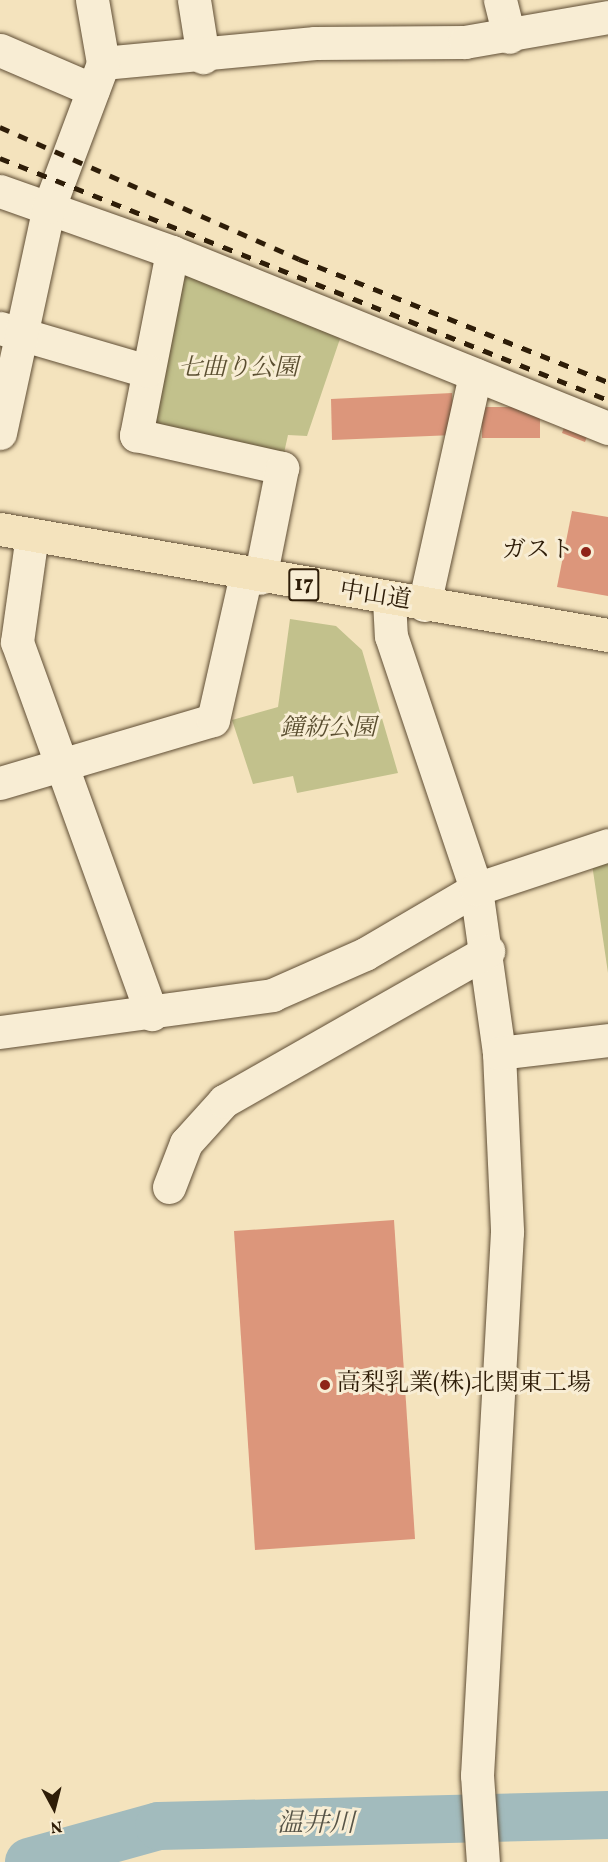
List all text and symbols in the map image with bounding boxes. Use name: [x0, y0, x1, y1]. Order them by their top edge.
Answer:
park label: 七曲り公園: [178, 356, 298, 384]
place label: ガスト: [502, 538, 574, 566]
marker: ガスト: [579, 545, 593, 559]
road number: 17: [288, 566, 320, 604]
street label: 中山道: [337, 577, 413, 617]
park label: 鐘紡公園: [280, 716, 376, 744]
place label: 高梨乳業(株)北関東工場: [337, 1371, 591, 1399]
marker: 高梨乳業(株)北関東工場: [318, 1378, 332, 1392]
north arrow: [24, 1778, 84, 1838]
water label: 温井川: [277, 1809, 355, 1841]
text: N: [49, 1814, 63, 1837]

